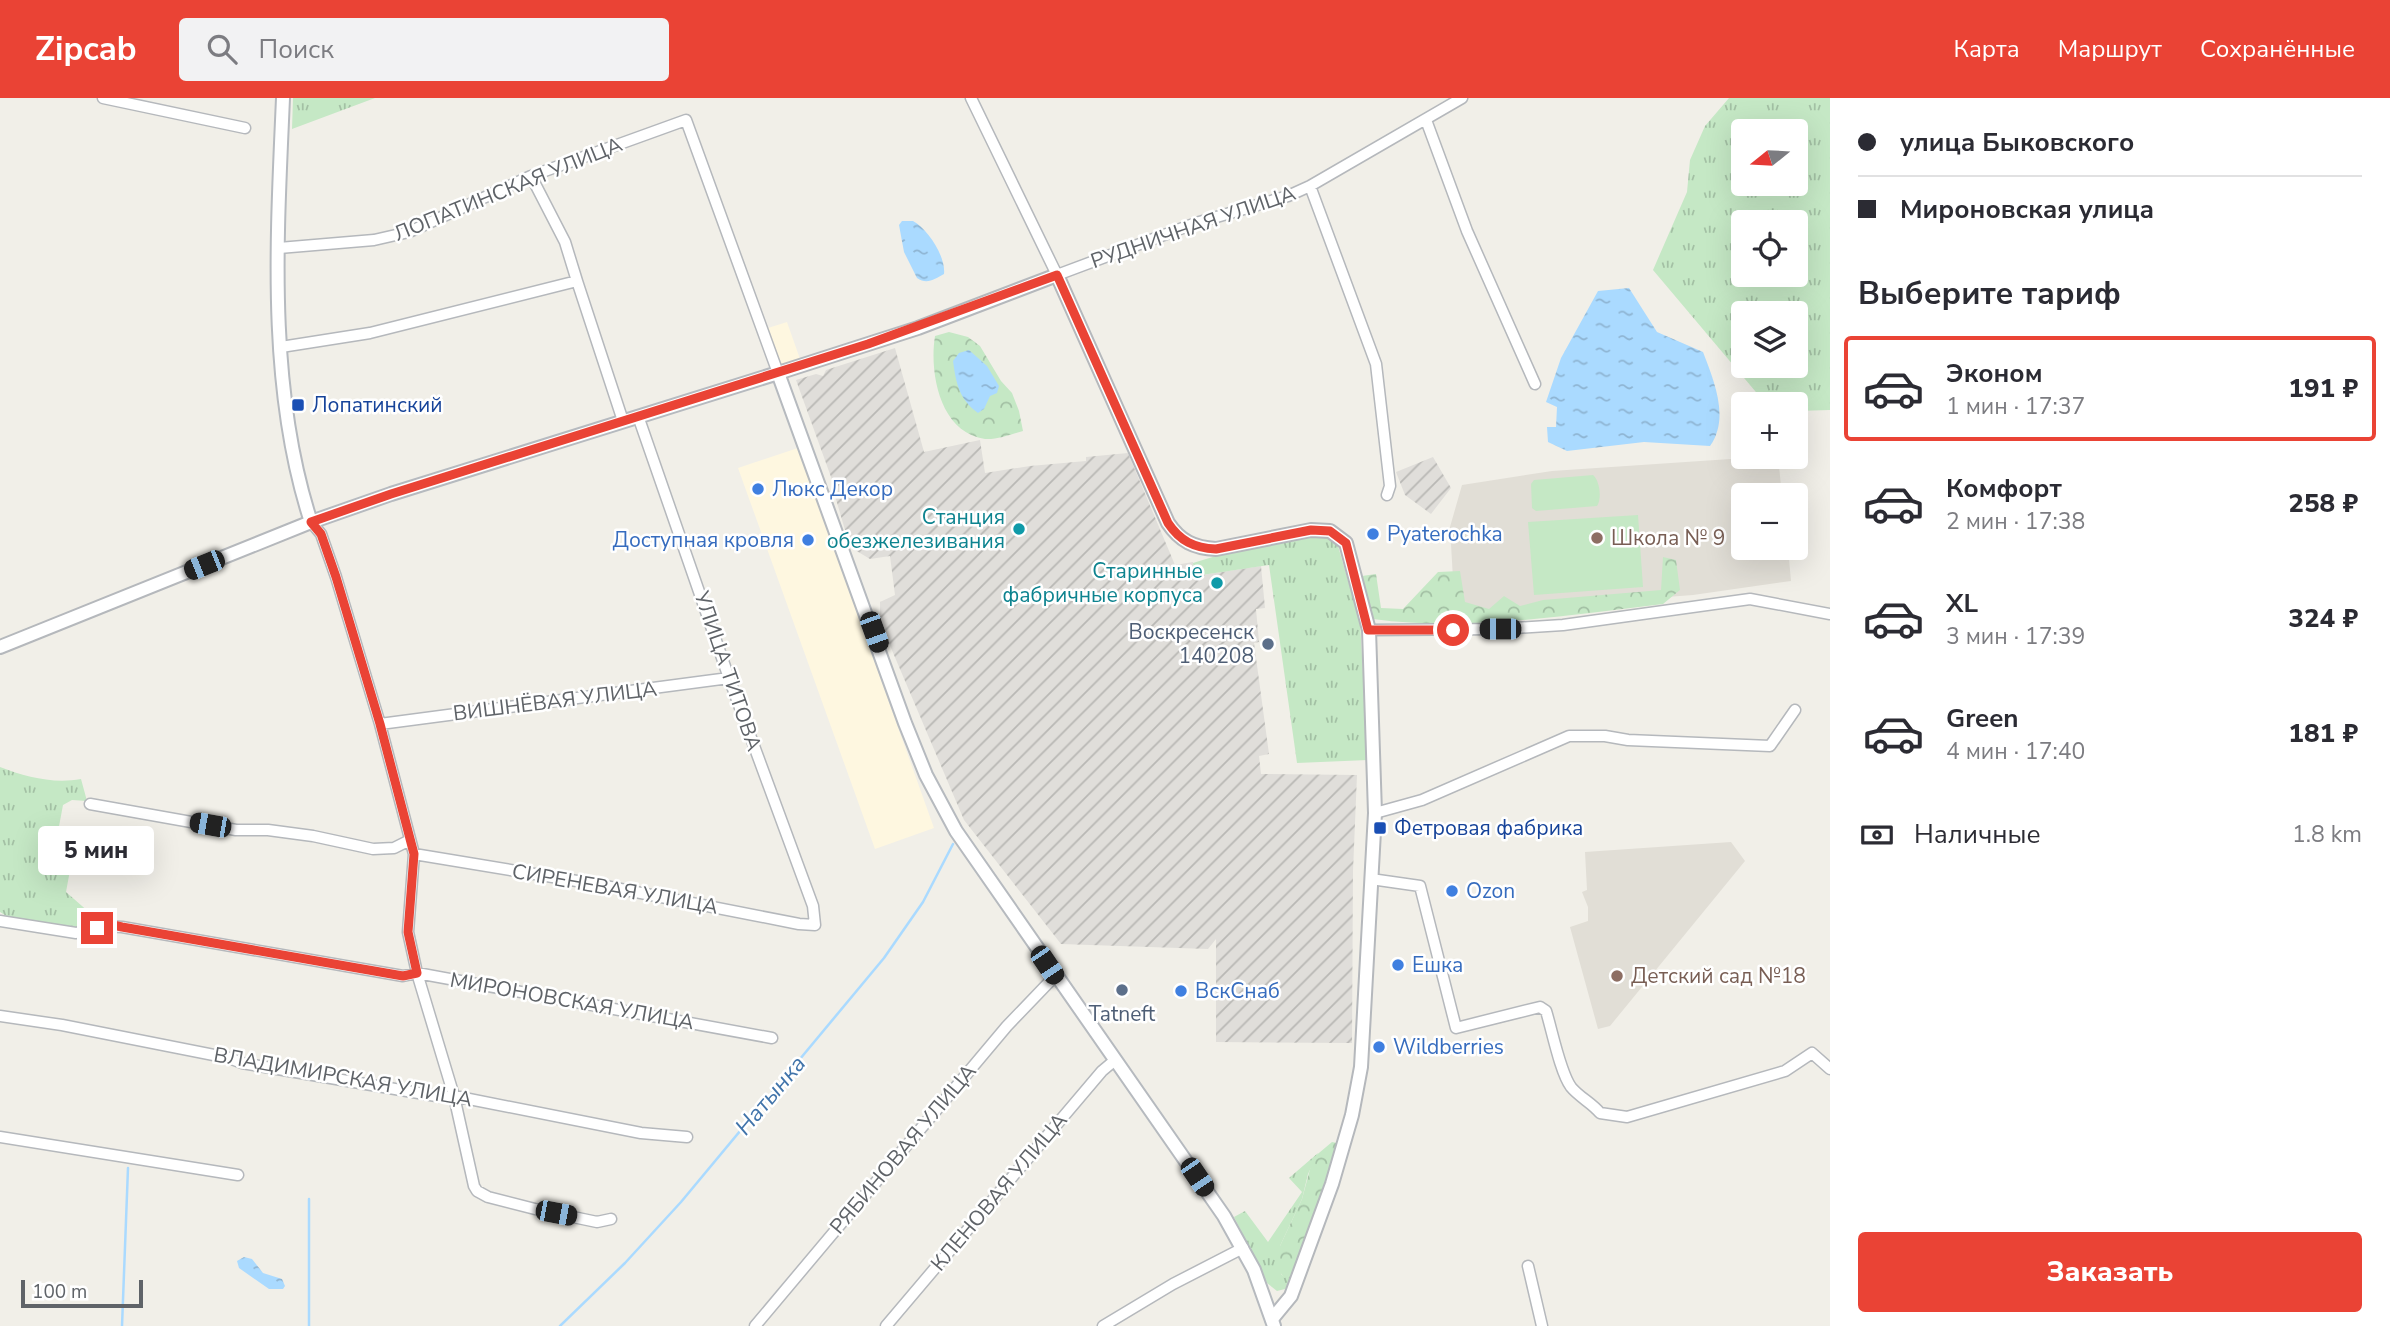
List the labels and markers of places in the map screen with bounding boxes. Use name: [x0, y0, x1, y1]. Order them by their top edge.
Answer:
place label: Лопатинский: [312, 391, 442, 419]
marker: Лопатинский: [290, 397, 306, 413]
place label: Люкс Декор: [772, 475, 893, 503]
marker: Люкс Декор: [750, 481, 766, 497]
place label: Станция обезжелезивания: [827, 503, 1005, 555]
place label: Pyaterochka: [1387, 520, 1503, 548]
marker: Станция обезжелезивания: [1011, 521, 1027, 537]
place label: Школа № 9: [1611, 524, 1725, 552]
place label: Доступная кровля: [613, 526, 794, 554]
marker: Pyaterochka: [1365, 526, 1381, 542]
marker: Школа № 9: [1589, 530, 1605, 546]
marker: Доступная кровля: [800, 532, 816, 548]
place label: Старинные фабричные корпуса: [1003, 557, 1203, 609]
marker: Старинные фабричные корпуса: [1209, 575, 1225, 591]
place label: Воскресенск 140208: [1128, 618, 1255, 670]
marker: Воскресенск 140208: [1260, 636, 1276, 652]
place label: Фетровая фабрика: [1394, 814, 1583, 842]
marker: Фетровая фабрика: [1372, 820, 1388, 836]
place label: Ozon: [1466, 877, 1515, 905]
marker: Ozon: [1444, 883, 1460, 899]
place label: Ешка: [1412, 951, 1463, 979]
marker: Ешка: [1390, 957, 1406, 973]
place label: Детский сад №18: [1631, 962, 1806, 990]
marker: Детский сад №18: [1609, 968, 1625, 984]
place label: ВскСнаб: [1195, 977, 1280, 1005]
marker: Tatneft: [1114, 982, 1130, 998]
marker: ВскСнаб: [1173, 983, 1189, 999]
place label: Tatneft: [1089, 1000, 1156, 1028]
place label: Wildberries: [1393, 1033, 1504, 1061]
marker: Wildberries: [1371, 1039, 1387, 1055]

